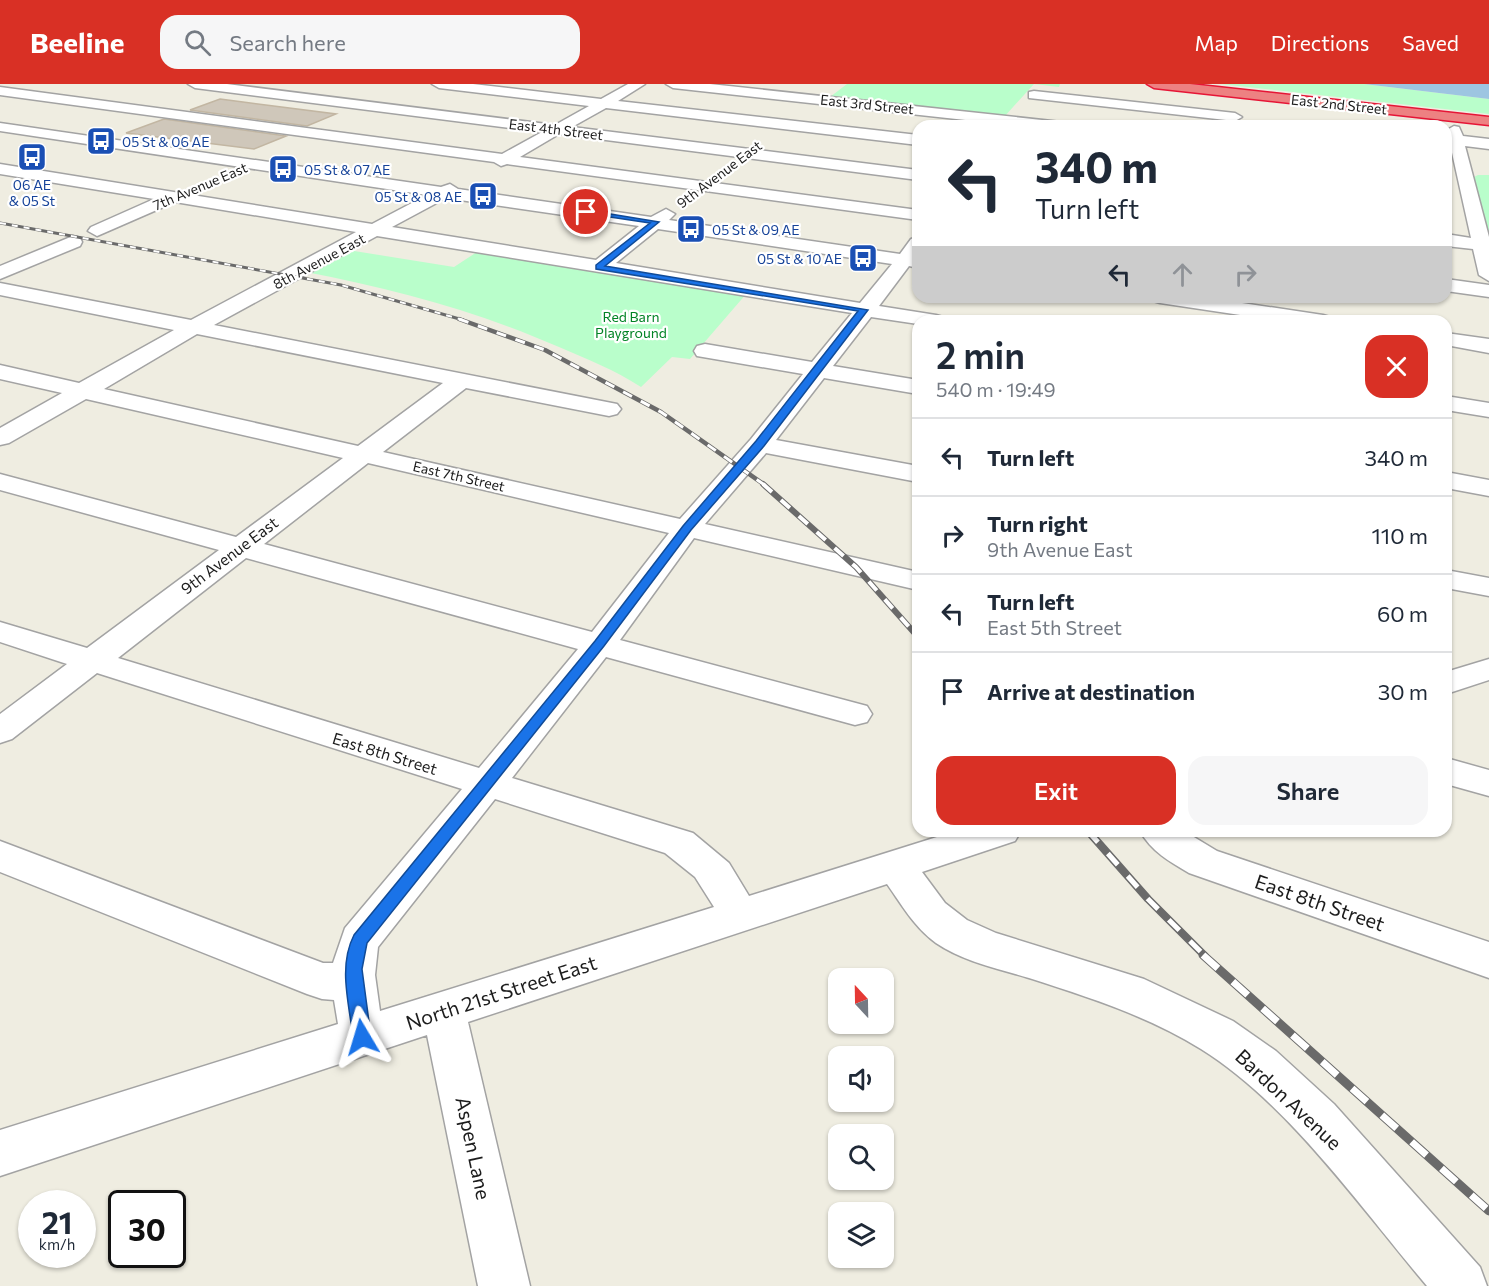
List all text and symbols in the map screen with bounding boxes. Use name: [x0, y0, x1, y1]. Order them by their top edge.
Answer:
search box: [160, 15, 580, 69]
text: Beeline: [30, 25, 124, 59]
icon: search: [181, 26, 214, 59]
text: Search here: [229, 29, 346, 56]
text: Map: [1195, 30, 1238, 55]
text: Directions: [1271, 30, 1369, 55]
text: Saved: [1402, 30, 1459, 55]
street label: East 3rd Street: [819, 91, 915, 117]
street label: East 2nd Street: [1290, 91, 1388, 118]
street label: East 4th Street: [508, 115, 604, 143]
bus stop icon: 05 St & 06 AE: [85, 125, 117, 157]
place label: 05 St & 06 AE: [122, 133, 210, 150]
street label: 9th Avenue East: [673, 136, 765, 211]
text: 340 m: [1035, 140, 1158, 192]
bus stop icon: 06 AE & 05 St: [16, 141, 48, 173]
icon: left: [936, 144, 1014, 222]
bus stop icon: 05 St & 07 AE: [267, 153, 299, 185]
street label: 7th Avenue East: [150, 158, 250, 214]
place label: 05 St & 07 AE: [304, 161, 390, 178]
place label: 06 AE & 05 St: [9, 176, 56, 209]
bus stop icon: 05 St & 08 AE: [467, 180, 499, 212]
pin: [560, 186, 611, 237]
place label: 05 St & 08 AE: [374, 188, 462, 205]
text: Turn left: [1035, 192, 1139, 225]
icon: arrive: [569, 195, 602, 228]
bus stop icon: 05 St & 09 AE: [675, 213, 707, 245]
place label: 05 St & 09 AE: [712, 221, 800, 238]
street label: 8th Avenue East: [270, 229, 368, 292]
bus stop icon: 05 St & 10 AE: [847, 242, 879, 274]
place label: 05 St & 10 AE: [757, 250, 842, 267]
icon: left: [1103, 258, 1136, 291]
icon: ahead: [1166, 258, 1199, 291]
icon: right: [1229, 258, 1262, 291]
park label: Red Barn Playground: [595, 308, 667, 341]
text: 2 min: [936, 332, 1025, 376]
button: close: [1365, 335, 1428, 398]
text: 540 m · 19:49: [936, 377, 1056, 401]
icon: left: [936, 441, 969, 474]
text: Turn left: [987, 444, 1074, 471]
text: 340 m: [1364, 444, 1428, 471]
street label: East 7th Street: [411, 457, 507, 495]
text: Turn right: [987, 510, 1088, 537]
street label: 9th Avenue East: [177, 512, 282, 598]
icon: right: [936, 519, 969, 552]
text: 110 m: [1371, 522, 1428, 549]
text: 9th Avenue East: [987, 537, 1133, 561]
text: Turn left: [987, 588, 1074, 615]
icon: left: [936, 597, 969, 630]
text: 60 m: [1377, 600, 1428, 627]
text: East 5th Street: [987, 615, 1122, 639]
icon: arrive: [936, 675, 969, 708]
text: Arrive at destination: [987, 678, 1195, 705]
text: 30 m: [1378, 678, 1428, 705]
street label: East 8th Street: [330, 728, 440, 778]
button: Exit: [936, 756, 1176, 825]
button: Share: [1188, 756, 1428, 825]
street label: East 8th Street: [1252, 869, 1388, 935]
street label: North 21st Street East: [403, 950, 599, 1034]
north arrow: [828, 968, 894, 1034]
map controls: [828, 968, 894, 1268]
position arrow: [330, 1005, 394, 1069]
street label: Bardon Avenue: [1231, 1044, 1347, 1154]
button: sound: [828, 1046, 894, 1112]
street label: Aspen Lane: [451, 1094, 497, 1202]
button: search: [828, 1124, 894, 1190]
speed limit sign: 30: [108, 1190, 186, 1268]
button: layers: [828, 1202, 894, 1268]
text: 21: [42, 1203, 72, 1240]
text: km/h: [39, 1235, 75, 1253]

